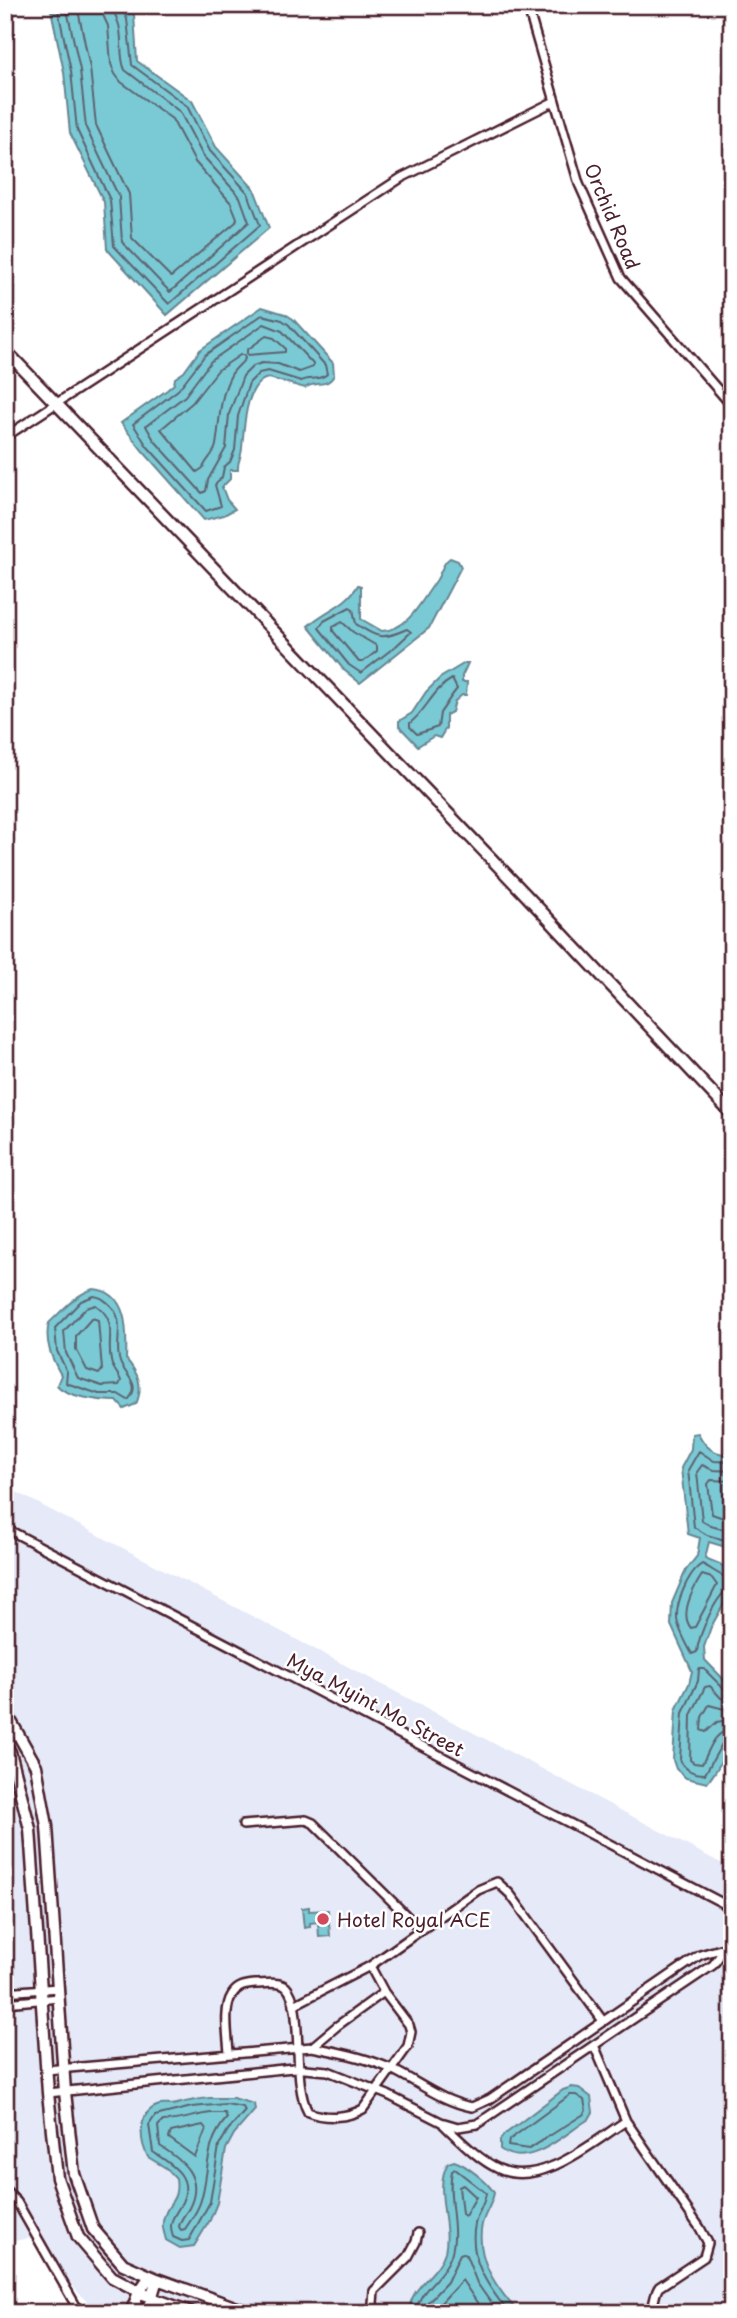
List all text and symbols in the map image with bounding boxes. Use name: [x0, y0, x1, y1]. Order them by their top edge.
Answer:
street label: Orchid Road: [578, 159, 648, 273]
street label: Mya Myint Mo Street: [282, 1645, 470, 1763]
place label: Hotel Royal ACE: [337, 1905, 491, 1933]
marker: Hotel Royal ACE: [315, 1911, 331, 1927]

